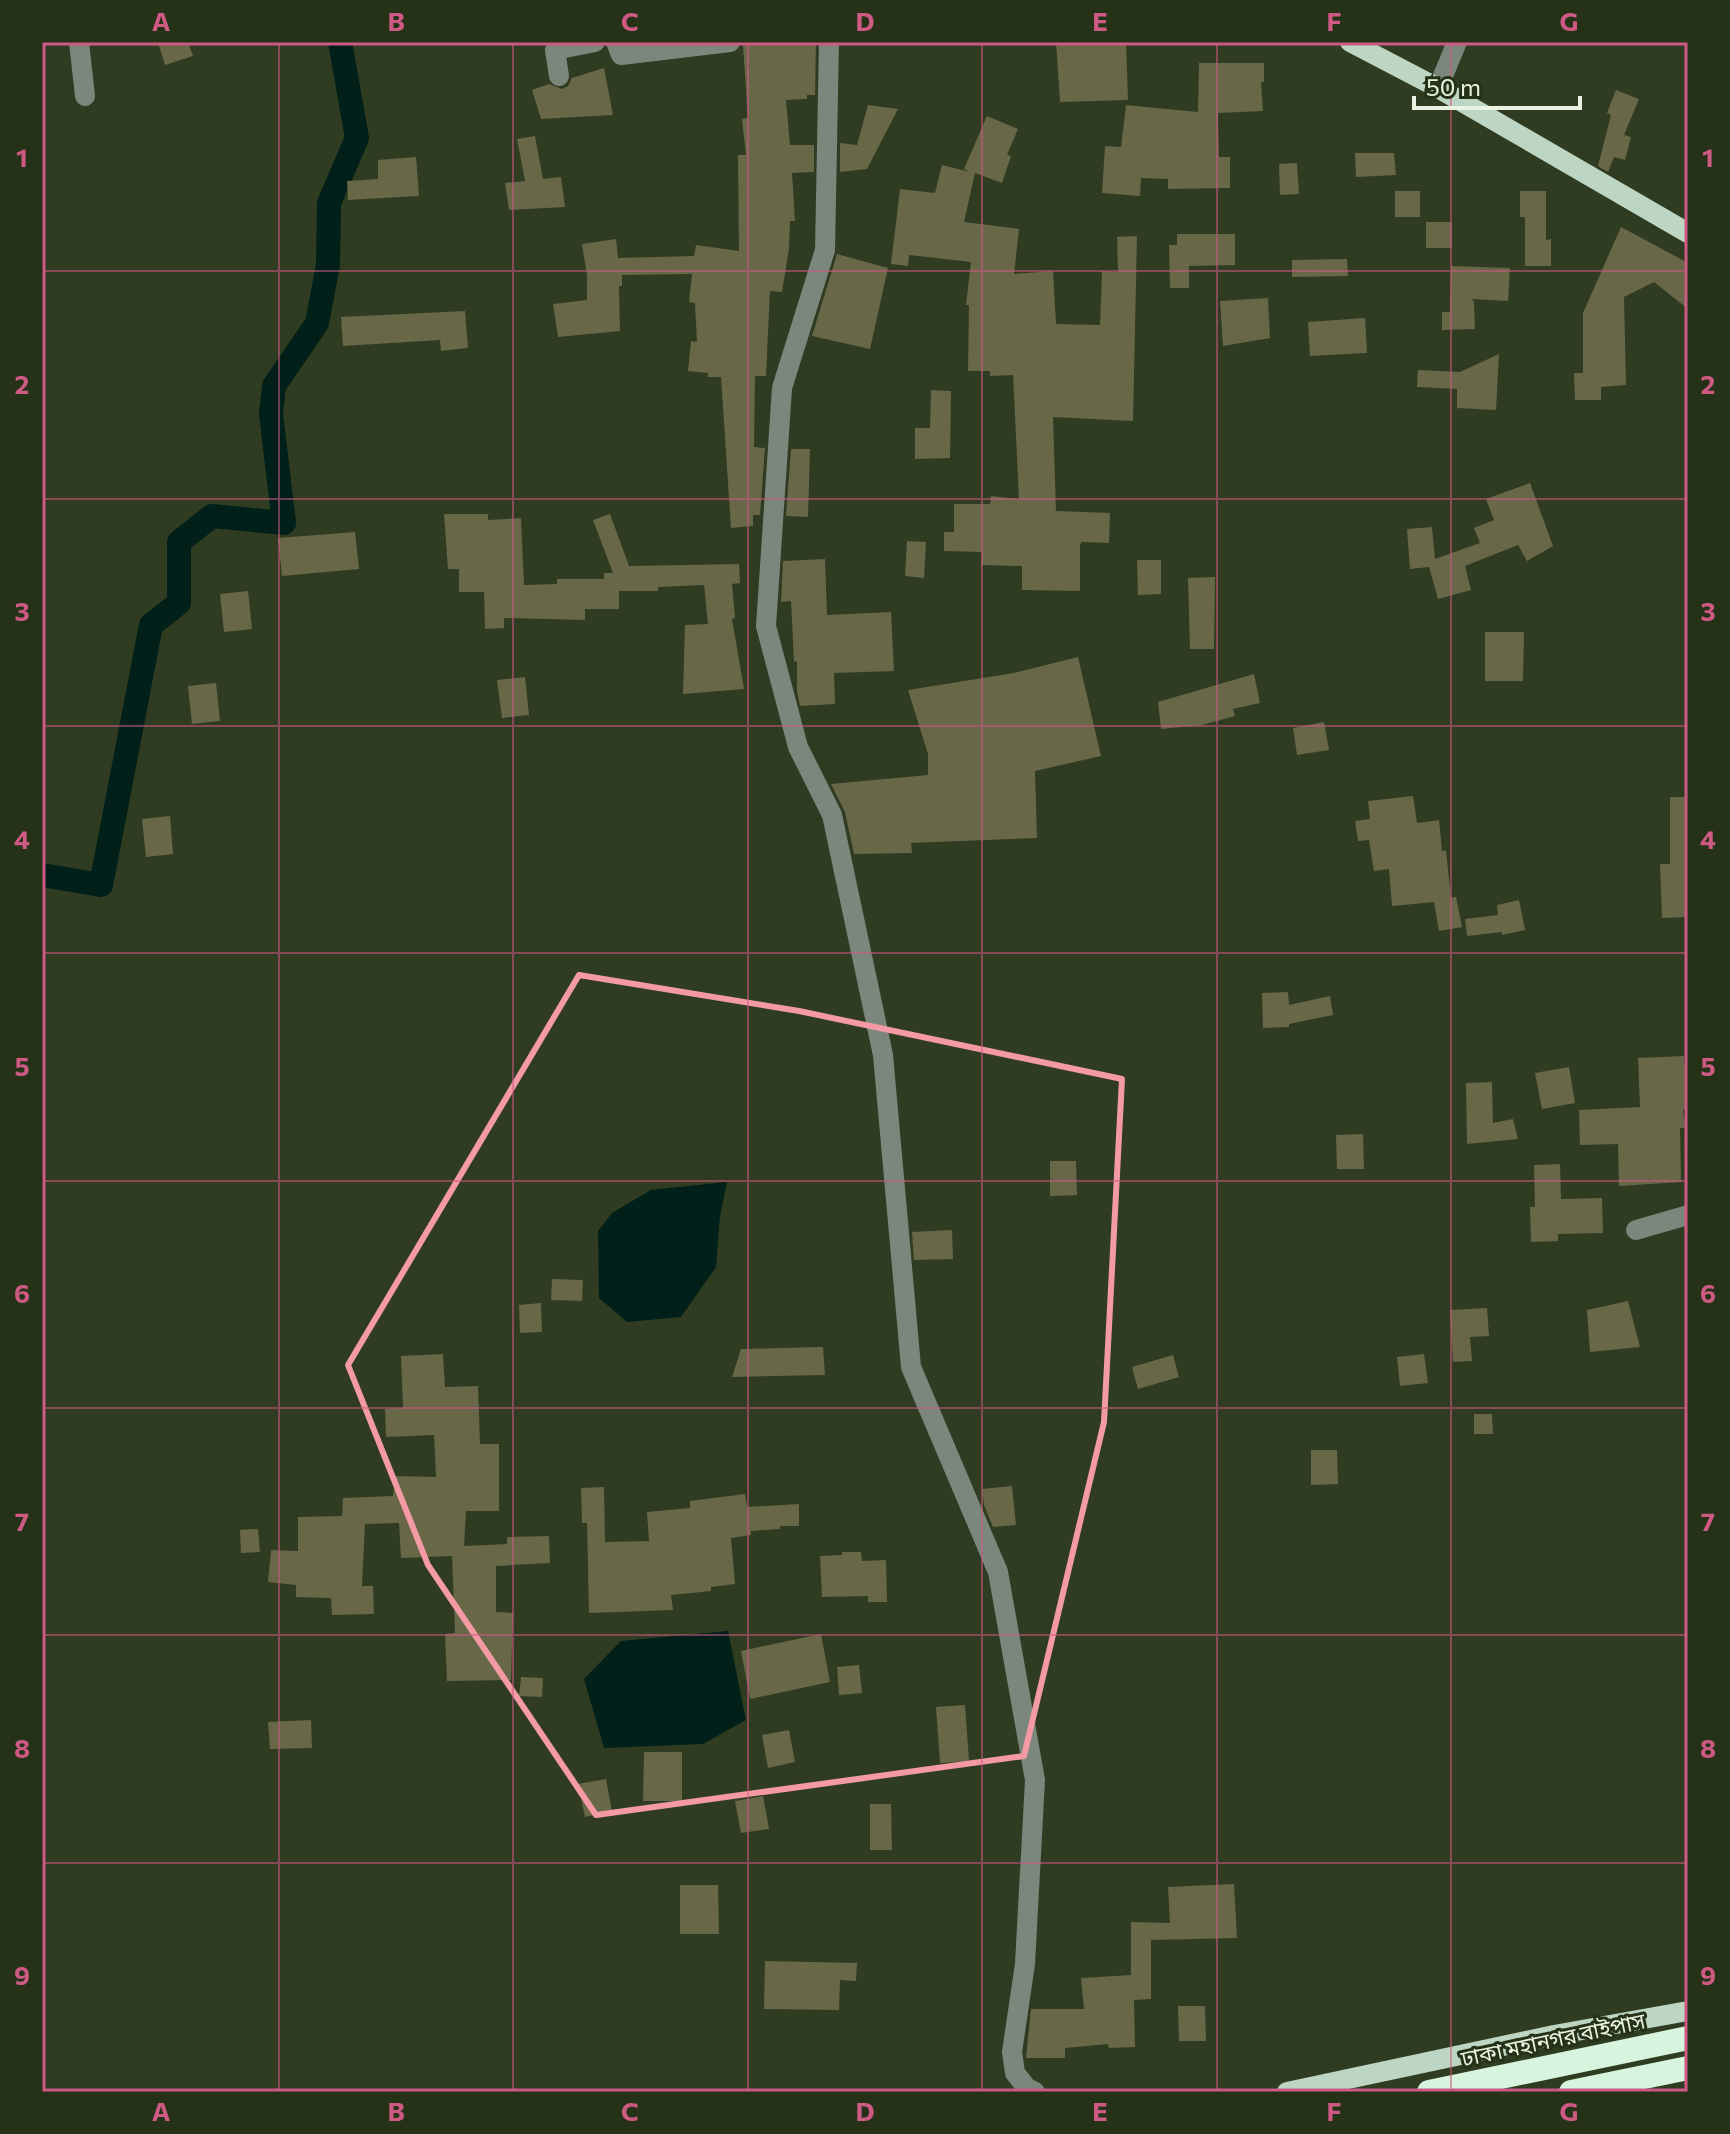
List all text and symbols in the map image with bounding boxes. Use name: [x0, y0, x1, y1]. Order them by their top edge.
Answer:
text: A: [152, 5, 171, 36]
text: B: [387, 5, 405, 36]
text: C: [621, 5, 639, 36]
text: D: [855, 5, 875, 36]
text: E: [1092, 5, 1108, 36]
text: F: [1326, 5, 1342, 36]
text: G: [1560, 5, 1578, 36]
scale bar: [1414, 60, 1580, 110]
text: 50 m: [1426, 72, 1481, 101]
text: 1: [16, 141, 28, 172]
text: 1: [1702, 141, 1714, 172]
text: 2: [15, 368, 29, 399]
text: 2: [1701, 368, 1715, 399]
text: 3: [14, 595, 30, 626]
text: 3: [1700, 595, 1716, 626]
text: 4: [14, 823, 30, 854]
text: 4: [1700, 823, 1716, 854]
text: 5: [14, 1050, 30, 1081]
text: 5: [1700, 1050, 1716, 1081]
text: 6: [14, 1277, 30, 1308]
text: 6: [1700, 1277, 1716, 1308]
text: 7: [15, 1505, 29, 1536]
text: 7: [1701, 1505, 1715, 1536]
text: 8: [14, 1732, 30, 1763]
text: 8: [1700, 1732, 1716, 1763]
text: 9: [14, 1959, 30, 1990]
text: 9: [1700, 1959, 1716, 1990]
street label: ঢাকা মহানগর বাইপাস: [1457, 2006, 1648, 2072]
text: A: [152, 2095, 171, 2126]
text: B: [387, 2095, 405, 2126]
text: C: [621, 2095, 639, 2126]
text: D: [855, 2095, 875, 2126]
text: E: [1092, 2095, 1108, 2126]
text: F: [1326, 2095, 1342, 2126]
text: G: [1560, 2095, 1578, 2126]

